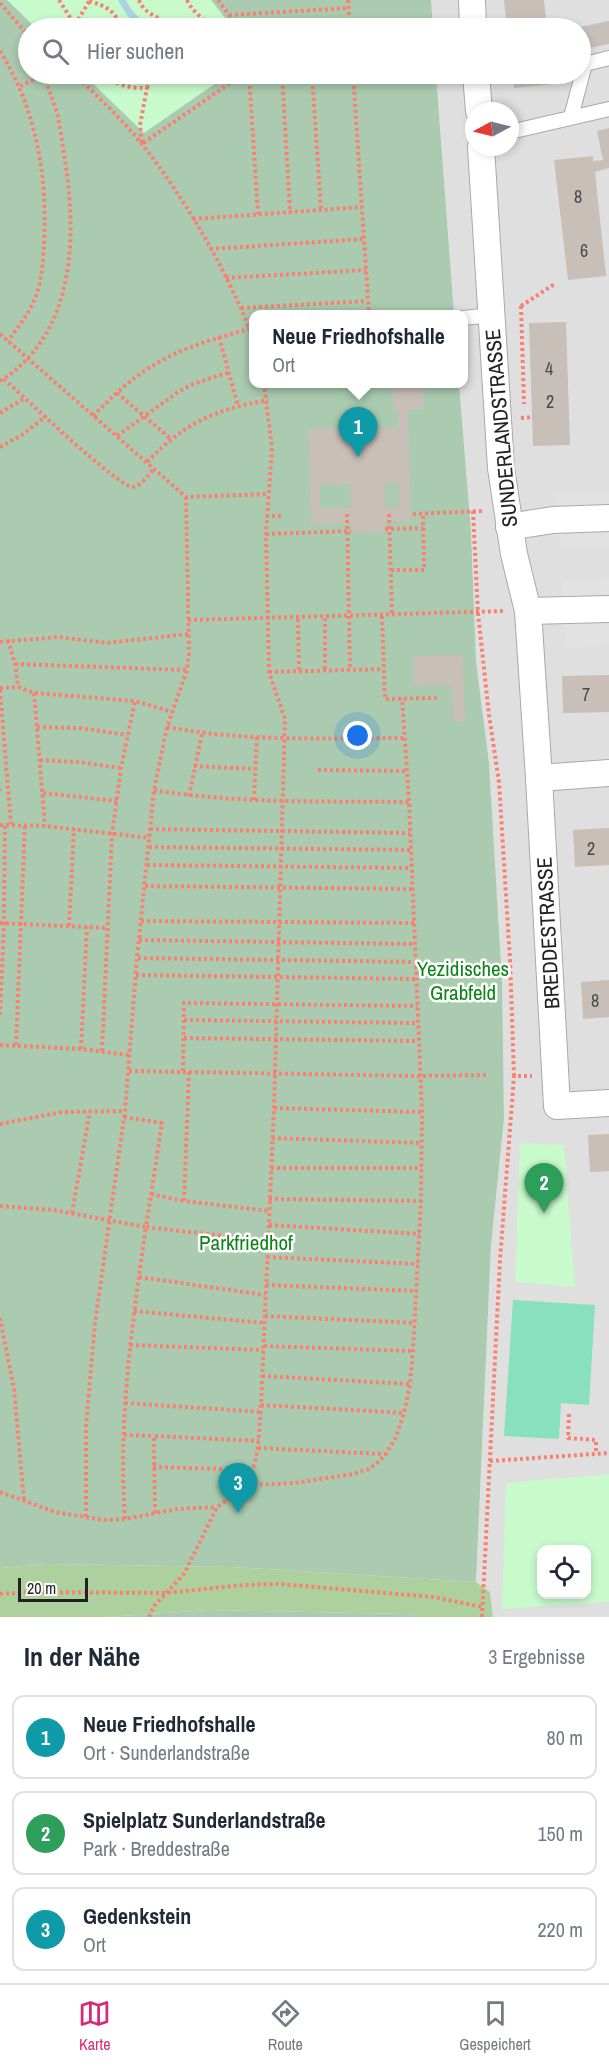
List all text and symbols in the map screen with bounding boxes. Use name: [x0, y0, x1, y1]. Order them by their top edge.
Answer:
search box: [18, 18, 591, 84]
icon: search: [39, 35, 72, 68]
text: Hier suchen: [87, 36, 184, 66]
north arrow: [465, 102, 519, 156]
house number: 8: [574, 184, 582, 209]
house number: 6: [580, 238, 588, 263]
popup: [249, 310, 468, 388]
text: Neue Friedhofshalle: [272, 321, 445, 351]
street label: SUNDERLANDSTRASSE: [478, 328, 524, 528]
text: Ort: [272, 351, 295, 378]
house number: 4: [545, 356, 553, 381]
house number: 2: [546, 389, 554, 414]
pin: 1: [338, 408, 378, 457]
house number: 7: [582, 682, 590, 707]
your location: [343, 721, 372, 750]
house number: 2: [587, 836, 595, 861]
street label: BREDDESTRASSE: [530, 856, 566, 1010]
park label: Yezidisches Grabfeld: [417, 954, 509, 1007]
house number: 8: [591, 988, 599, 1013]
pin: 2: [524, 1164, 564, 1213]
park label: Parkfriedhof: [199, 1228, 293, 1257]
pin: 3: [218, 1464, 258, 1513]
map controls: [537, 1545, 591, 1599]
button: locate: [537, 1545, 591, 1599]
scale bar: [18, 1575, 88, 1602]
text: 20 m: [27, 1577, 56, 1599]
text: In der Nähe: [24, 1639, 140, 1674]
text: 3 Ergebnisse: [488, 1643, 585, 1670]
text: Neue Friedhofshalle: [83, 1709, 255, 1739]
text: 1: [41, 1724, 50, 1751]
text: 80 m: [547, 1724, 583, 1751]
text: Ort · Sunderlandstraße: [83, 1739, 250, 1766]
text: Spielplatz Sunderlandstraße: [83, 1805, 326, 1835]
text: 2: [41, 1820, 50, 1847]
text: 150 m: [537, 1820, 583, 1847]
text: Park · Breddestraße: [83, 1835, 230, 1862]
text: Gedenkstein: [83, 1901, 191, 1931]
text: 3: [41, 1916, 50, 1943]
text: 220 m: [537, 1916, 583, 1943]
text: Ort: [83, 1931, 106, 1958]
tab: Karte: [78, 1997, 111, 2055]
tab: Route: [268, 1997, 303, 2055]
tab: Gespeichert: [459, 1997, 531, 2055]

